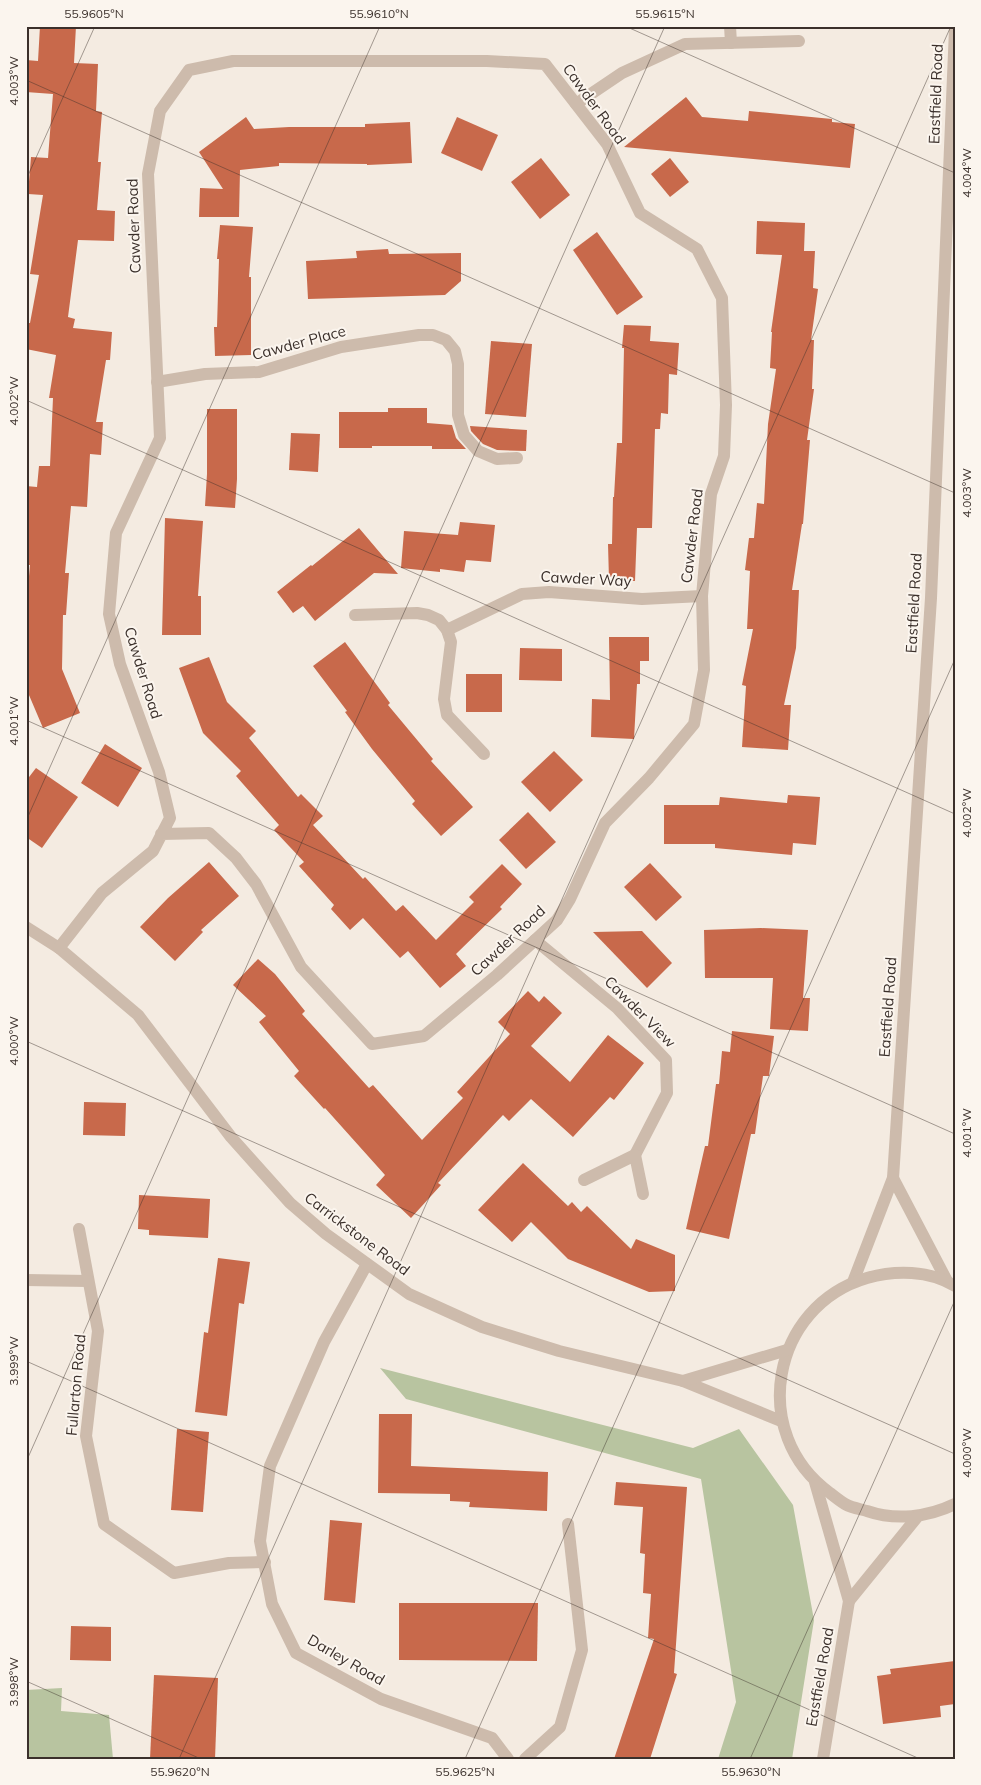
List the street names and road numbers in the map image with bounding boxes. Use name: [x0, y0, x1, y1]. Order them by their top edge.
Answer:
street label: Eastfield Road: [924, 43, 947, 144]
street label: Cawder Road: [559, 60, 630, 148]
street label: Cawder Road: [122, 178, 145, 274]
street label: Cawder Place: [250, 321, 348, 364]
street label: Cawder Road: [676, 488, 707, 584]
street label: Eastfield Road: [901, 552, 926, 654]
street label: Cawder Way: [540, 567, 632, 590]
street label: Cawder Road: [120, 625, 166, 721]
street label: Cawder Road: [466, 901, 549, 980]
street label: Eastfield Road: [875, 956, 900, 1058]
street label: Cawder View: [601, 972, 680, 1051]
street label: Carrickstone Road: [301, 1188, 414, 1279]
street label: Fullarton Road: [62, 1333, 89, 1437]
street label: Eastfield Road: [801, 1626, 838, 1728]
street label: Darley Road: [304, 1630, 388, 1689]

